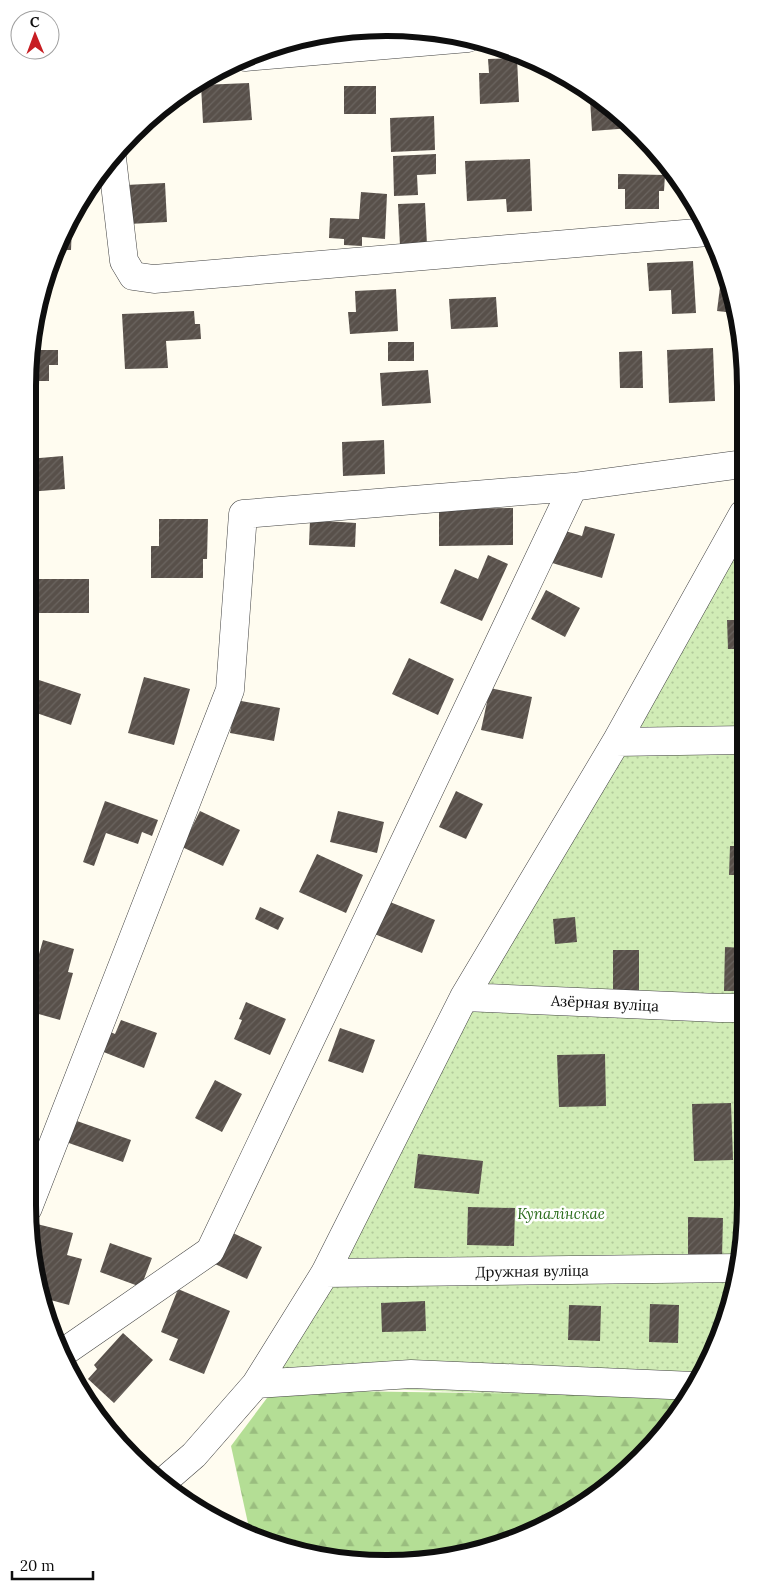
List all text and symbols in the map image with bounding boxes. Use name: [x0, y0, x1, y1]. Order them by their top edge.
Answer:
north arrow: [10, 10, 60, 60]
text: С: [30, 13, 40, 31]
street label: Азёрная вуліца: [549, 991, 660, 1015]
park label: Купалінскае: [517, 1204, 605, 1223]
street label: Дружная вуліца: [475, 1261, 589, 1281]
scale bar: [12, 1548, 94, 1580]
text: 20 m: [20, 1556, 55, 1575]

